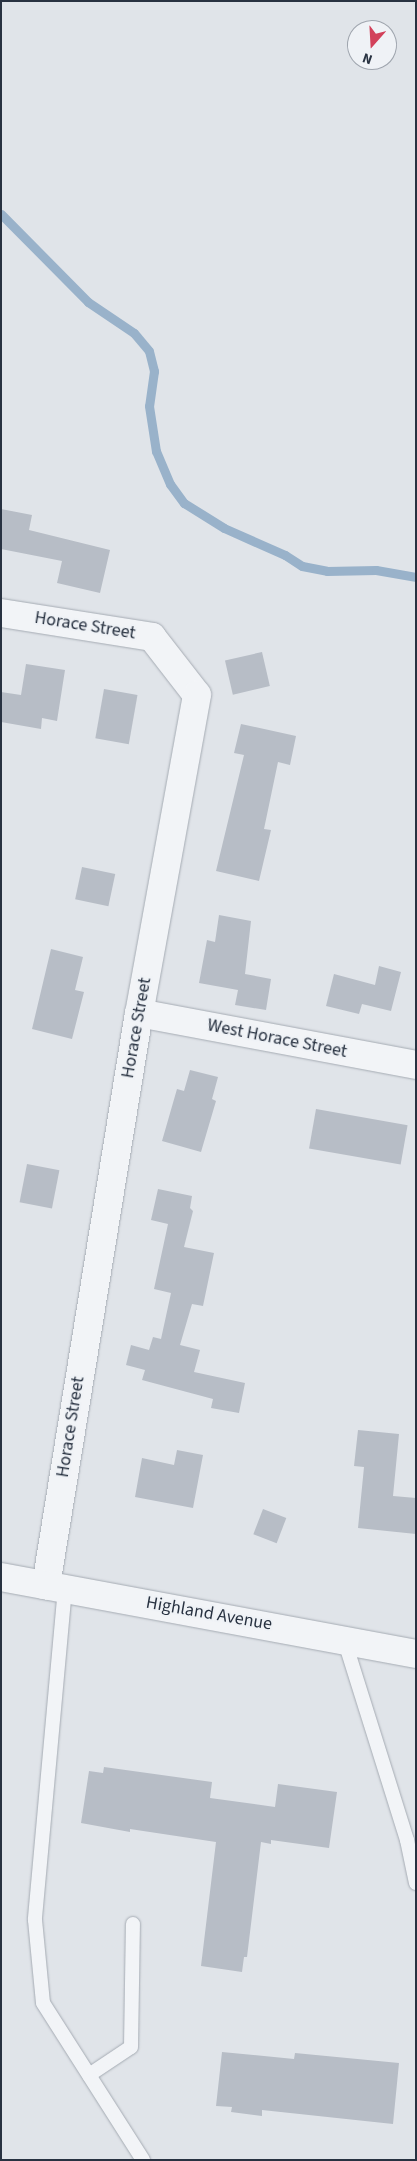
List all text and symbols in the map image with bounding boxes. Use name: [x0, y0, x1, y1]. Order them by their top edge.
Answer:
north arrow: [347, 20, 397, 70]
text: N: [360, 47, 375, 69]
street label: Horace Street: [33, 607, 137, 645]
street label: Horace Street: [118, 976, 156, 1080]
street label: West Horace Street: [205, 1015, 349, 1063]
street label: Horace Street: [52, 1375, 90, 1479]
street label: Highland Avenue: [144, 1592, 274, 1636]

